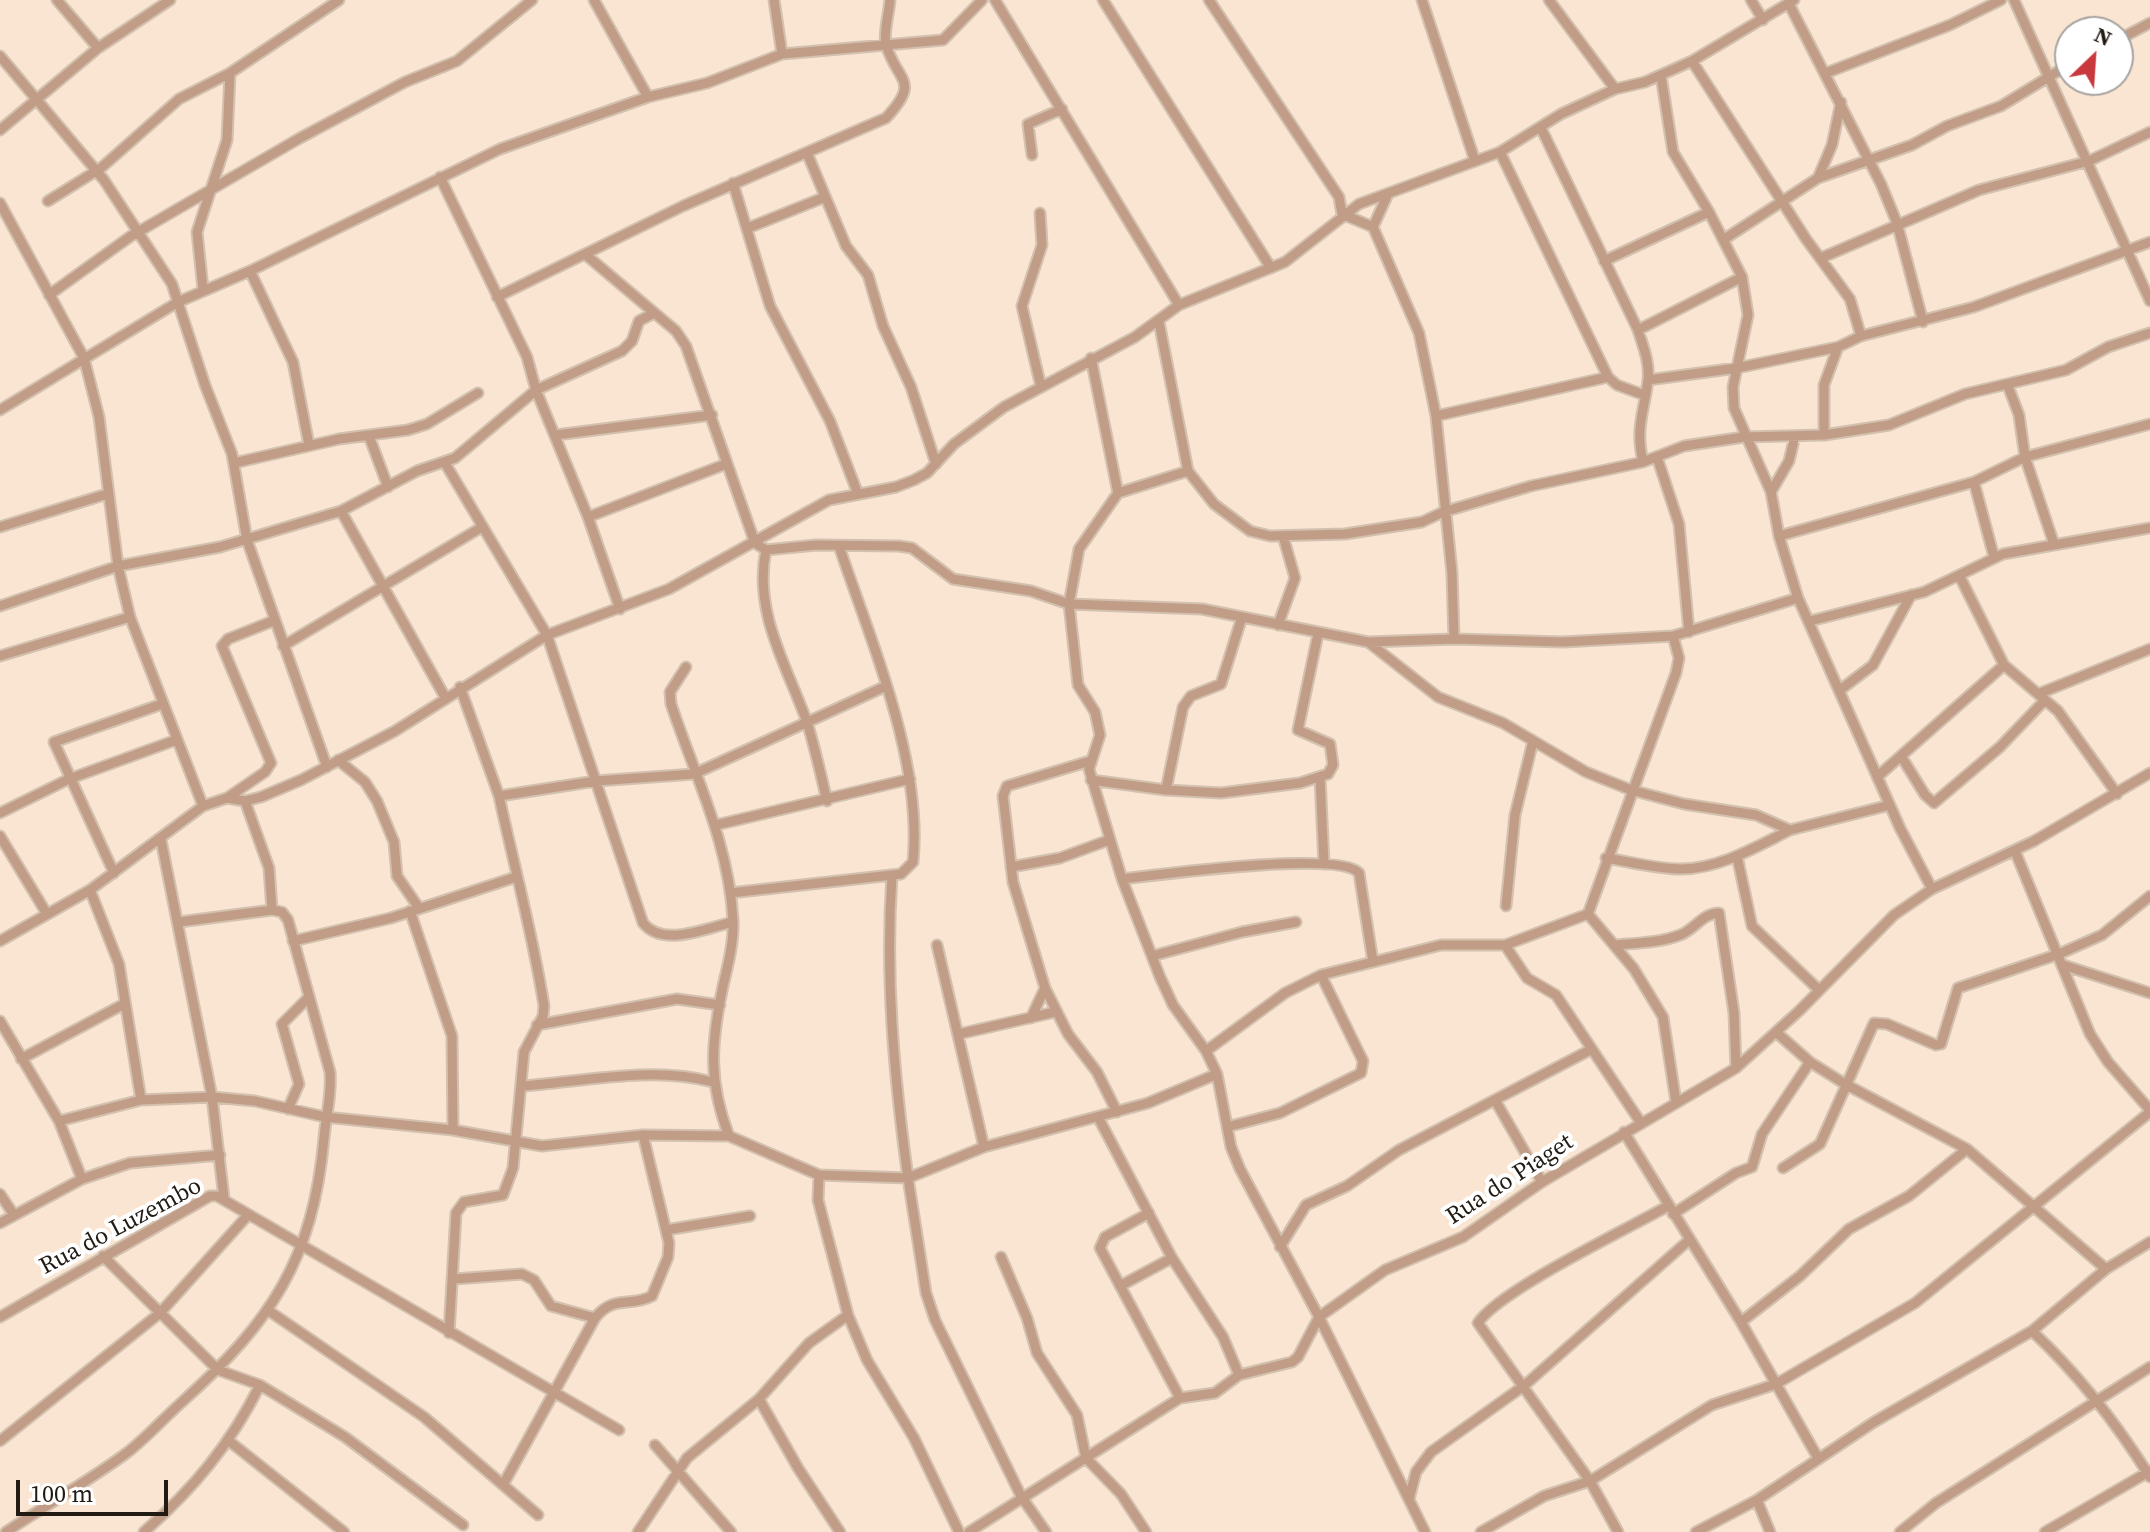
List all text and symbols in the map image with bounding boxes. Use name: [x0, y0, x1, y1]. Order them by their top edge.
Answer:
north arrow: [2054, 16, 2134, 96]
text: N: [2090, 19, 2117, 53]
street label: Rua do Piaget: [1441, 1128, 1579, 1232]
street label: Rua do Luzembo: [35, 1172, 207, 1282]
scale bar: [20, 1464, 172, 1514]
text: 100 m: [30, 1477, 93, 1510]

